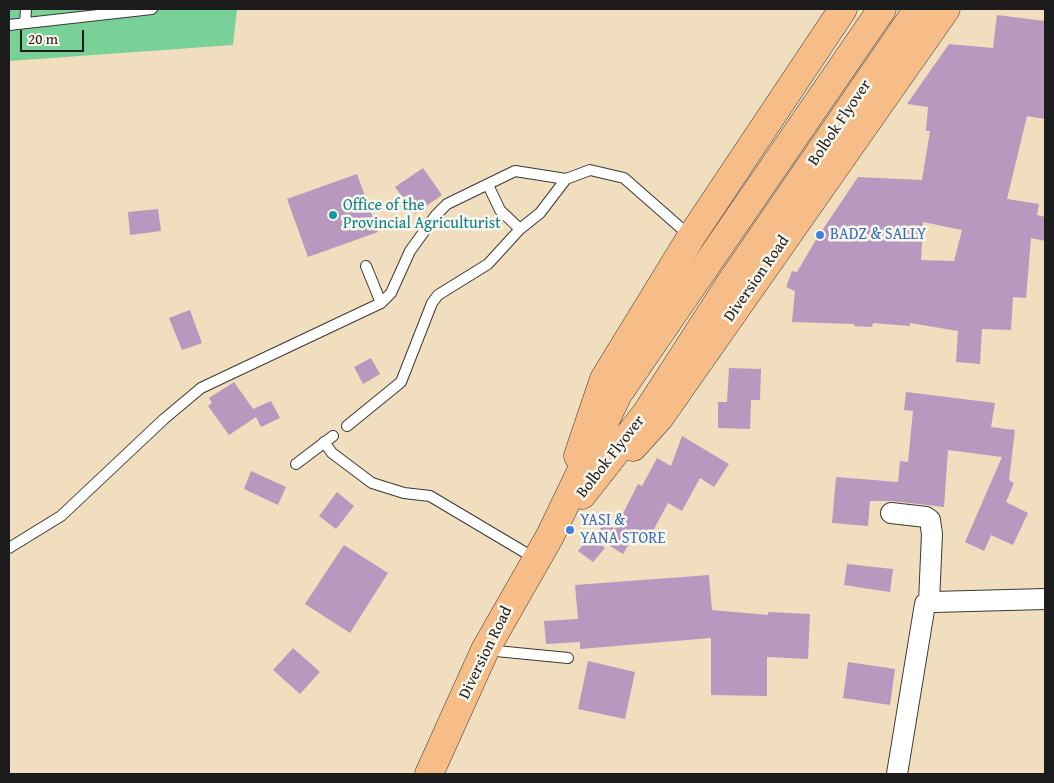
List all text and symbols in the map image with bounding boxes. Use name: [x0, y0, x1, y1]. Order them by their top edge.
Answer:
scale bar: [22, 20, 86, 52]
text: 20 m: [28, 28, 58, 49]
street label: Bolbok Flyover: [804, 76, 876, 170]
place label: Office of the Provincial Agriculturist: [343, 196, 501, 234]
marker: Office of the Provincial Agriculturist: [327, 209, 339, 221]
place label: BADZ & SALLY: [830, 225, 926, 245]
marker: BADZ & SALLY: [814, 229, 826, 241]
street label: Diversion Road: [720, 232, 794, 326]
street label: Bolbok Flyover: [573, 412, 649, 502]
place label: YASI & YANA STORE: [580, 511, 666, 549]
marker: YASI & YANA STORE: [564, 524, 576, 536]
street label: Diversion Road: [455, 603, 517, 703]

